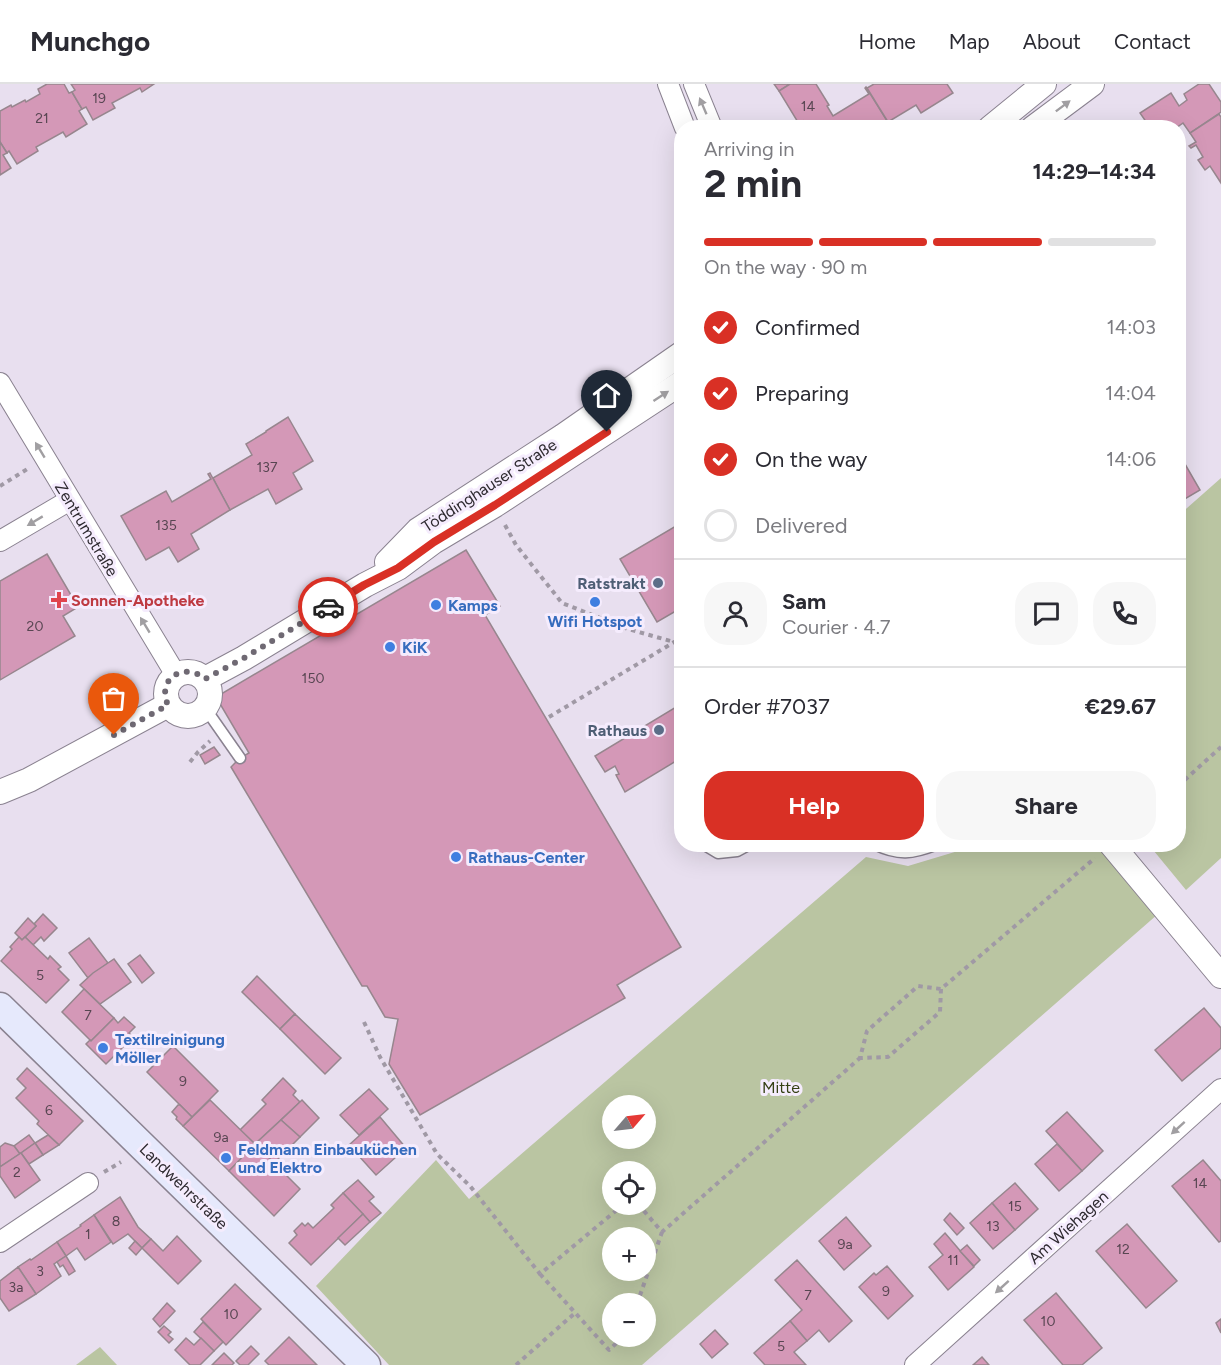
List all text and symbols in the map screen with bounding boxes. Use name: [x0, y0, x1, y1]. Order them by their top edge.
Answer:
text: Munchgo: [30, 24, 150, 58]
text: Home: [859, 29, 916, 54]
text: Map: [949, 29, 990, 54]
text: About: [1023, 29, 1081, 54]
text: Contact: [1114, 29, 1191, 54]
house number: 19: [92, 90, 106, 107]
one-way arrow: [698, 97, 707, 115]
house number: 14: [801, 98, 816, 115]
one-way arrow: [1055, 100, 1070, 112]
house number: 21: [35, 110, 49, 127]
text: Arriving in: [704, 137, 794, 161]
text: 14:29–14:34: [1033, 158, 1156, 185]
text: 2 min: [704, 160, 802, 207]
text: On the way · 90 m: [704, 255, 867, 279]
icon: check: [704, 311, 737, 344]
text: Confirmed: [755, 314, 860, 341]
text: 14:03: [1107, 315, 1156, 339]
pin: [581, 370, 632, 432]
icon: check: [704, 377, 737, 410]
icon: home: [590, 379, 623, 412]
text: Preparing: [755, 380, 849, 407]
text: 14:04: [1105, 381, 1156, 405]
one-way arrow: [653, 390, 670, 401]
street label: Töddinghauser Straße: [418, 435, 560, 536]
one-way arrow: [34, 442, 45, 458]
icon: check: [704, 443, 737, 476]
text: On the way: [755, 446, 867, 473]
text: 14:06: [1106, 447, 1156, 471]
house number: 137: [257, 459, 278, 476]
street label: Zentrumstraße: [51, 479, 122, 580]
text: Delivered: [755, 512, 848, 539]
one-way arrow: [27, 515, 43, 526]
house number: 135: [155, 517, 177, 534]
place label: Ratstrakt: [577, 574, 646, 593]
marker: Ratstrakt: [651, 576, 665, 590]
courier: [298, 577, 358, 637]
button: person: [704, 582, 767, 645]
button: chat: [1015, 582, 1078, 645]
button: phone: [1093, 582, 1156, 645]
text: Sam: [782, 588, 826, 615]
place label: Sonnen-Apotheke: [71, 591, 205, 610]
icon: car: [312, 591, 345, 624]
marker: Sonnen-Apotheke: [52, 593, 66, 607]
marker: Wifi Hotspot: [588, 595, 602, 609]
place label: Kamps: [448, 596, 498, 615]
marker: Kamps: [429, 598, 443, 612]
place label: Wifi Hotspot: [548, 612, 642, 631]
text: Courier · 4.7: [782, 615, 891, 639]
one-way arrow: [140, 616, 150, 633]
house number: 20: [27, 618, 43, 635]
place label: KiK: [402, 638, 428, 657]
marker: KiK: [383, 640, 397, 654]
house number: 150: [302, 670, 324, 687]
pin: [88, 673, 139, 735]
icon: bag: [97, 682, 130, 715]
text: Order #7037: [704, 693, 830, 720]
text: €29.67: [1085, 693, 1156, 720]
place label: Rathaus: [588, 721, 648, 740]
marker: Rathaus: [652, 723, 666, 737]
button: Help: [704, 771, 924, 840]
button: Share: [936, 771, 1156, 840]
place label: Rathaus-Center: [468, 848, 585, 867]
marker: Rathaus-Center: [449, 850, 463, 864]
house number: 5: [36, 967, 44, 984]
house number: 7: [84, 1007, 92, 1024]
place label: Textilreinigung Möller: [115, 1030, 225, 1067]
marker: Textilreinigung Möller: [96, 1041, 110, 1055]
house number: 9: [179, 1073, 187, 1090]
park label: Mitte: [762, 1078, 800, 1097]
north arrow: [602, 1095, 656, 1149]
map controls: [602, 1095, 656, 1347]
house number: 6: [45, 1102, 53, 1119]
one-way arrow: [1170, 1121, 1185, 1135]
house number: 9a: [213, 1129, 229, 1146]
street label: Landwehrstraße: [136, 1140, 232, 1233]
place label: Feldmann Einbauküchen und Elektro: [238, 1140, 417, 1177]
marker: Feldmann Einbauküchen und Elektro: [219, 1151, 233, 1165]
button: locate: [602, 1161, 656, 1215]
house number: 2: [13, 1164, 21, 1181]
house number: 14: [1193, 1175, 1208, 1192]
street label: Am Wiehagen: [1025, 1187, 1112, 1268]
house number: 15: [1008, 1198, 1022, 1215]
house number: 8: [112, 1213, 120, 1230]
house number: 13: [986, 1218, 1000, 1235]
house number: 1: [85, 1226, 91, 1243]
button: +: [602, 1227, 656, 1281]
house number: 9a: [837, 1236, 853, 1253]
house number: 12: [1116, 1241, 1130, 1258]
house number: 11: [947, 1252, 959, 1269]
house number: 3: [36, 1263, 44, 1280]
house number: 3a: [9, 1279, 23, 1296]
one-way arrow: [994, 1280, 1009, 1294]
house number: 9: [882, 1283, 890, 1300]
house number: 7: [804, 1287, 812, 1304]
button: −: [602, 1293, 656, 1347]
house number: 10: [224, 1306, 238, 1323]
house number: 10: [1041, 1313, 1055, 1330]
house number: 5: [777, 1338, 785, 1355]

